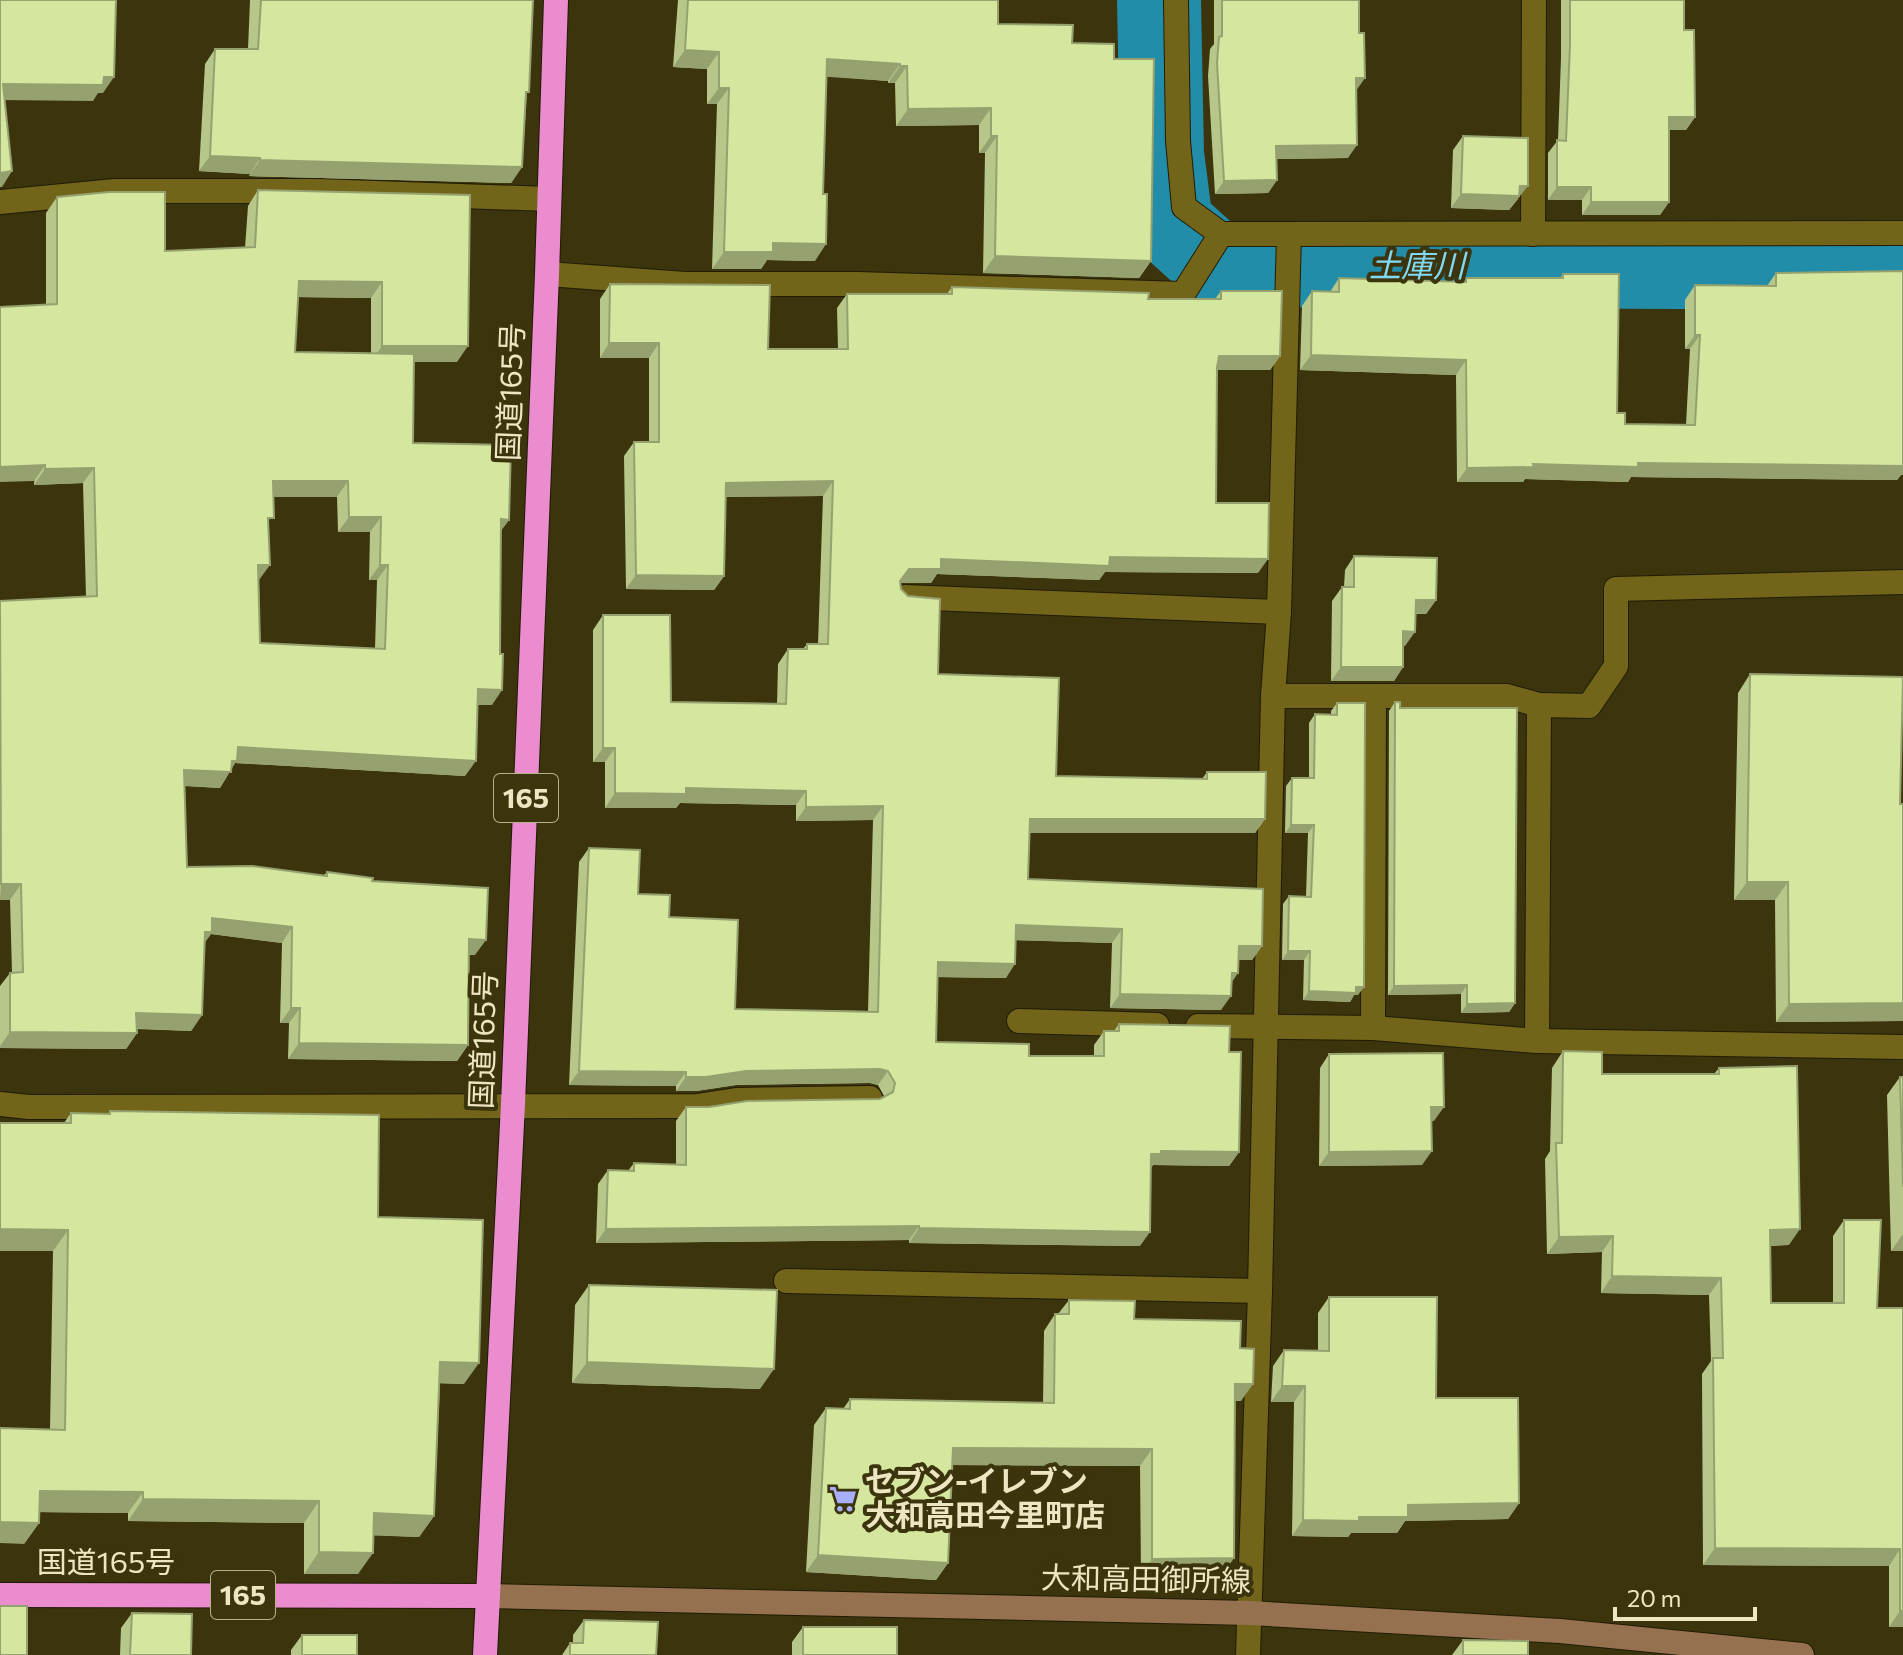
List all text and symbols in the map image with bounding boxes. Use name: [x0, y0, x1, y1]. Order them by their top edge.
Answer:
water label: 土庫川: [1369, 244, 1468, 284]
street label: 国道165号: [488, 322, 529, 462]
road number: 165: [494, 774, 558, 822]
street label: 国道165号: [461, 970, 502, 1110]
place label: セブン-イレブン 大和高田今里町店: [865, 1461, 1105, 1532]
supermarket icon: セブン-イレブン 大和高田今里町店: [828, 1484, 858, 1514]
street label: 国道165号: [37, 1542, 175, 1579]
street label: 大和高田御所線: [1041, 1557, 1251, 1598]
road number: 165: [211, 1571, 275, 1619]
scale bar: [1615, 1571, 1755, 1621]
text: 20 m: [1627, 1583, 1681, 1612]

